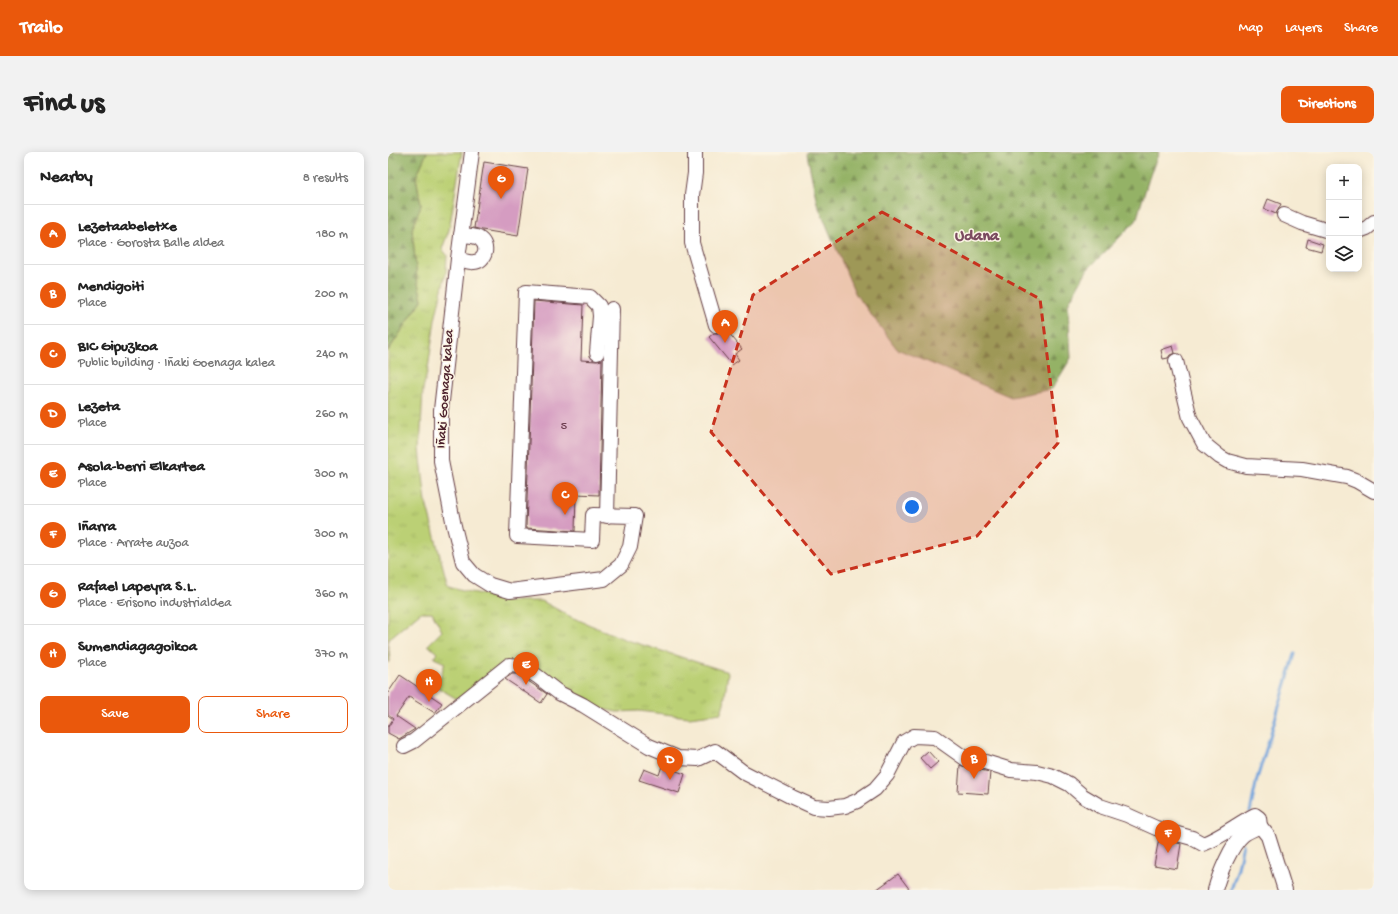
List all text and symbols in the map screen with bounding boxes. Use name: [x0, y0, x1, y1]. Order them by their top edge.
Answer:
text: Trailo: [20, 17, 63, 40]
text: Map: [1239, 20, 1263, 37]
text: Layers: [1285, 20, 1322, 37]
text: Share: [1344, 20, 1378, 37]
button: Directions: [1281, 86, 1374, 123]
text: Find us: [24, 88, 104, 121]
map controls: [1326, 164, 1362, 272]
button: +: [1326, 164, 1362, 200]
pin: G: [488, 166, 514, 199]
text: Nearby: [40, 168, 93, 188]
text: 8 results: [303, 171, 348, 186]
button: −: [1326, 200, 1362, 236]
text: Lezetaabeletxe: [78, 218, 177, 236]
text: A: [49, 227, 57, 242]
text: 180 m: [316, 227, 348, 242]
district label: Udana: [955, 228, 1000, 247]
text: Place · Gorosta Balle aldea: [78, 236, 224, 251]
button: layers: [1326, 236, 1362, 272]
text: Mendigoiti: [78, 278, 144, 296]
text: B: [50, 287, 56, 302]
text: 200 m: [315, 287, 348, 302]
text: Place: [78, 296, 106, 311]
pin: A: [712, 310, 738, 343]
street label: Iñaki Goenaga kalea: [433, 328, 459, 449]
text: BIC Gipuzkoa: [78, 338, 158, 356]
text: C: [49, 347, 57, 362]
text: 240 m: [316, 347, 348, 362]
text: Public building · Iñaki Goenaga kalea: [78, 356, 275, 371]
text: Lezeta: [78, 398, 120, 416]
text: D: [49, 407, 57, 422]
text: 260 m: [315, 407, 348, 422]
text: Place: [78, 416, 106, 431]
house number: 5: [561, 420, 567, 434]
text: Asola-berri Elkartea: [78, 458, 205, 476]
text: E: [49, 467, 57, 482]
text: 300 m: [314, 467, 348, 482]
text: Place: [78, 476, 106, 491]
pin: C: [552, 482, 578, 515]
your location: [902, 497, 922, 517]
text: Iñarra: [78, 518, 116, 536]
text: F: [50, 527, 56, 542]
text: 300 m: [314, 527, 348, 542]
text: Place · Arrate auzoa: [78, 536, 189, 551]
text: Rafael Lapeyra S.L.: [78, 578, 197, 596]
text: G: [49, 587, 57, 602]
text: 360 m: [315, 587, 348, 602]
text: Place · Erisono industrialdea: [78, 596, 232, 611]
text: Sumendiagagoikoa: [78, 638, 197, 656]
text: H: [49, 647, 57, 662]
text: 370 m: [315, 647, 348, 662]
pin: E: [513, 652, 539, 685]
text: Place: [78, 656, 106, 671]
pin: H: [416, 669, 442, 702]
button: Save: [40, 696, 190, 733]
button: Share: [198, 696, 348, 733]
pin: B: [961, 746, 987, 779]
pin: D: [657, 747, 683, 780]
pin: F: [1155, 820, 1181, 853]

